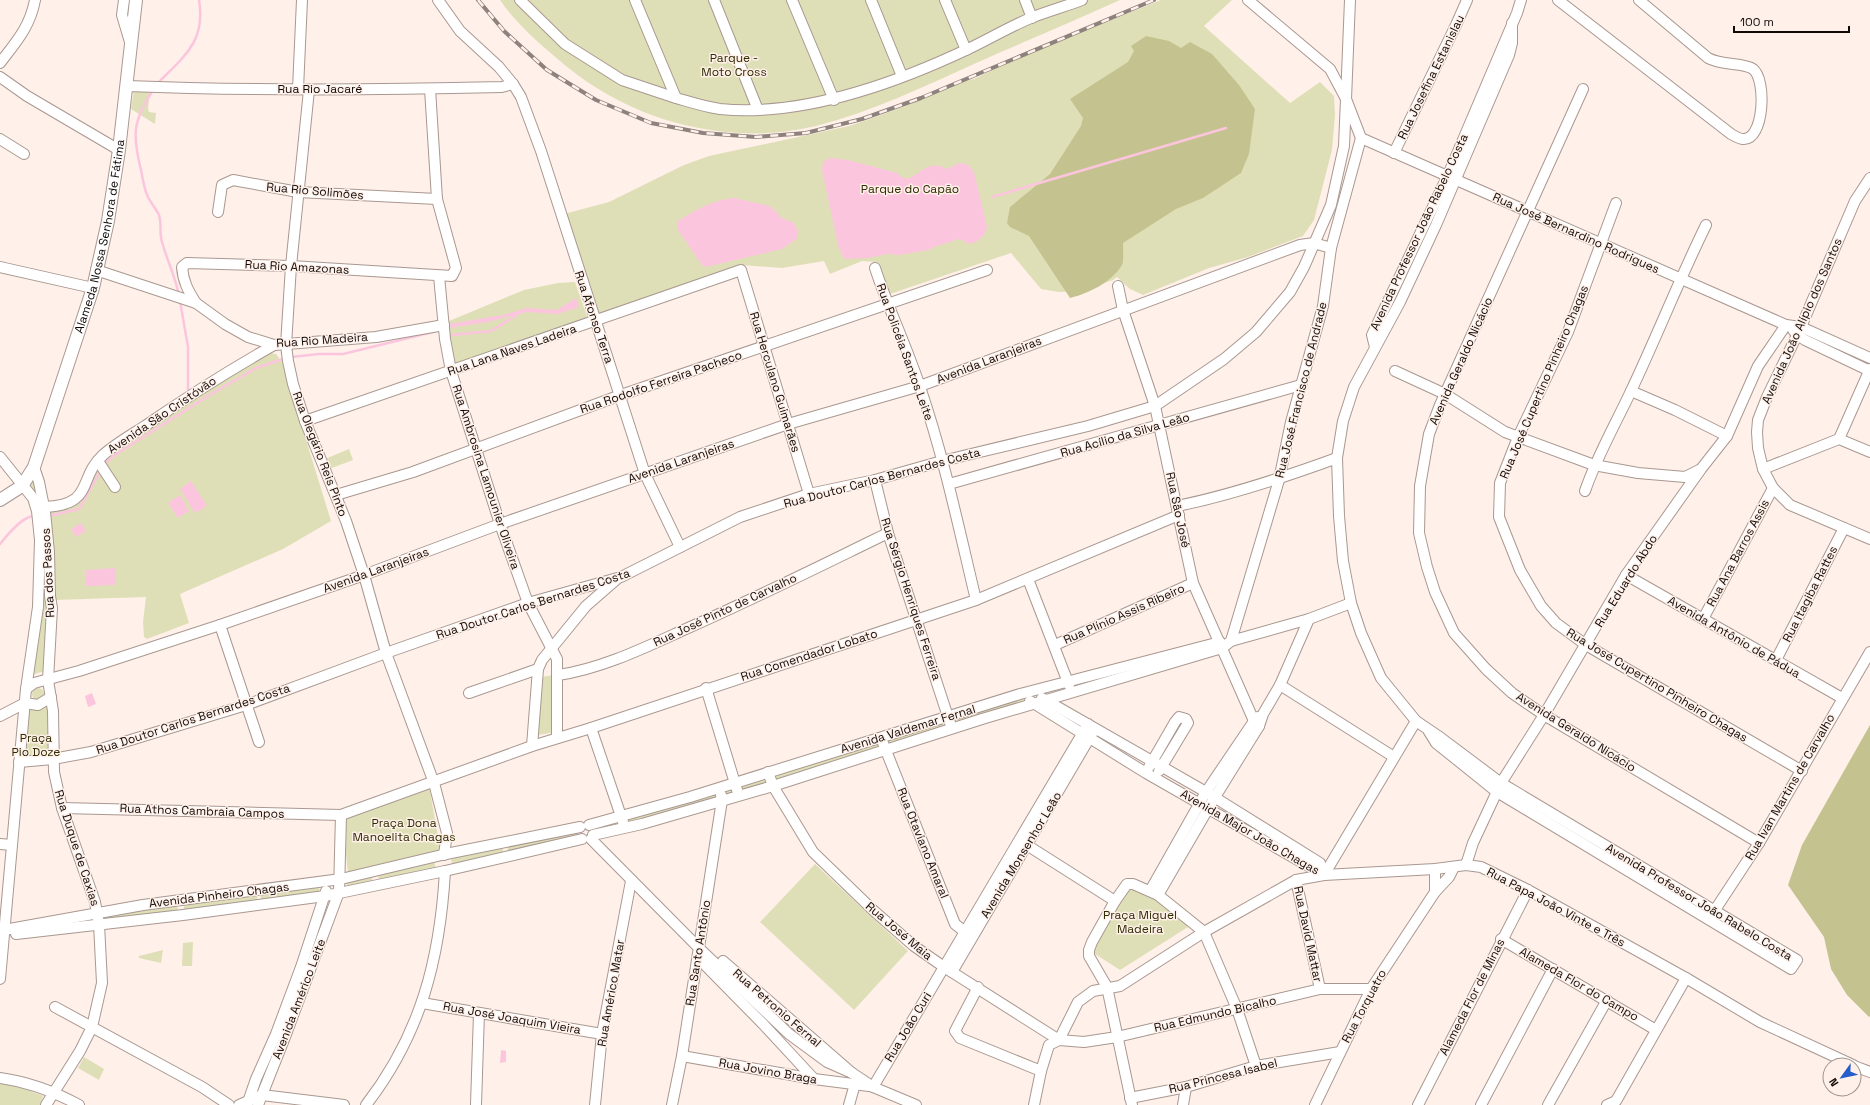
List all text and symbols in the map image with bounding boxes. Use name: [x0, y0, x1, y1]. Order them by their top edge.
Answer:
scale bar: [1734, 8, 1849, 34]
street label: Rua Josefina Estanislau: [1394, 12, 1468, 142]
text: 100 m: [1740, 14, 1774, 30]
park label: Parque - Moto Cross: [701, 50, 767, 80]
street label: Rua Rio Jacaré: [278, 81, 362, 97]
street label: Avenida Professor João Rabelo Costa: [1366, 131, 1472, 333]
street label: Alameda Nossa Senhora de Fátima: [71, 139, 128, 335]
street label: Rua Rio Solimões: [266, 179, 364, 203]
park label: Parque do Capão: [861, 181, 959, 197]
street label: Rua José Bernardino Rodrigues: [1490, 189, 1662, 277]
street label: Avenida João Alípio dos Santos: [1758, 236, 1846, 406]
street label: Rua Rio Amazonas: [244, 256, 350, 278]
street label: Rua Afonso Terra: [571, 269, 617, 366]
street label: Rua Policéia Santos Leite: [873, 281, 937, 423]
street label: Rua José Cupertino Pinheiro Chagas: [1496, 283, 1592, 481]
street label: Avenida Geraldo Nicácio: [1426, 295, 1496, 427]
street label: Rua José Francisco de Andrade: [1271, 300, 1331, 480]
street label: Rua Herculano Guimarães: [746, 310, 804, 454]
street label: Rua Lana Naves Ladeira: [445, 320, 579, 380]
street label: Rua Rio Madeira: [276, 329, 369, 351]
street label: Avenida Laranjeiras: [934, 333, 1044, 387]
street label: Rua Rodolfo Ferreira Pacheco: [578, 347, 744, 417]
street label: Avenida São Cristóvão: [105, 373, 219, 457]
street label: Rua Ambrosina Lamounier Oliveira: [448, 382, 524, 572]
street label: Rua Olegário Reis Pinto: [289, 389, 351, 519]
street label: Rua Acílio da Silva Leão: [1058, 409, 1192, 461]
street label: Avenida Laranjeiras: [626, 435, 736, 487]
street label: Rua Doutor Carlos Bernardes Costa: [782, 444, 982, 512]
street label: Rua São José: [1162, 471, 1194, 549]
street label: Rua Ana Barros Assis: [1703, 497, 1773, 609]
street label: Rua Sérgio Henriques Ferreira: [877, 516, 945, 682]
street label: Rua dos Passos: [38, 528, 58, 618]
street label: Rua Eduardo Abdo: [1591, 532, 1661, 630]
street label: Avenida Laranjeiras: [321, 543, 431, 597]
street label: Rua Itagiba Rattes: [1779, 543, 1841, 645]
street label: Rua Doutor Carlos Bernardes Costa: [434, 565, 632, 643]
street label: Rua José Pinto de Carvalho: [651, 570, 799, 650]
street label: Rua Plínio Assis Ribeiro: [1061, 580, 1187, 648]
street label: Avenida Antônio de Pádua: [1665, 592, 1803, 682]
street label: Rua José Cupertino Pinheiro Chagas: [1563, 624, 1751, 746]
street label: Rua Comendador Lobato: [739, 625, 879, 685]
street label: Rua Doutor Carlos Bernardes Costa: [94, 680, 292, 758]
street label: Avenida Geraldo Nicácio: [1513, 689, 1639, 775]
street label: Avenida Valdemar Fernal: [839, 701, 977, 757]
street label: Rua Ivan Martins de Carvalho: [1741, 711, 1839, 863]
park label: Praça Pio Doze: [12, 730, 60, 760]
street label: Rua Otaviano Amaral: [893, 785, 953, 901]
street label: Avenida Major João Chagas: [1178, 786, 1322, 878]
street label: Rua Duque de Caxias: [51, 788, 103, 908]
street label: Avenida Monsenhor Leão: [977, 789, 1065, 921]
street label: Rua Athos Cambraia Campos: [119, 800, 285, 822]
park label: Praça Dona Manoelita Chagas: [352, 815, 456, 845]
street label: Avenida Professor João Rabelo Costa: [1603, 840, 1795, 964]
street label: Rua Papa João Vinte e Três: [1484, 864, 1628, 950]
street label: Avenida Pinheiro Chagas: [148, 878, 290, 912]
street label: Rua David Mattar: [1290, 885, 1326, 984]
street label: Rua José Maia: [862, 898, 936, 964]
street label: Rua Santo Antônio: [682, 899, 714, 1007]
park label: Praça Miguel Madeira: [1103, 907, 1177, 937]
street label: Alameda Flor de Minas: [1436, 936, 1508, 1058]
street label: Avenida Américo Leite: [269, 937, 329, 1061]
street label: Rua Américo Matar: [594, 938, 628, 1048]
street label: Alameda Flor do Campo: [1516, 943, 1642, 1025]
street label: Rua Petronio Fernal: [729, 965, 825, 1051]
street label: Rua Torquatro: [1338, 966, 1390, 1046]
street label: Rua João Curi: [881, 989, 935, 1065]
street label: Rua Edmundo Bicalho: [1152, 992, 1278, 1036]
street label: Rua José Joaquim Vieira: [442, 998, 582, 1038]
street label: Rua Jovino Braga: [717, 1054, 819, 1088]
street label: Rua Princesa Isabel: [1167, 1055, 1279, 1097]
north arrow: [1822, 1057, 1862, 1097]
text: N: [1826, 1076, 1841, 1089]

